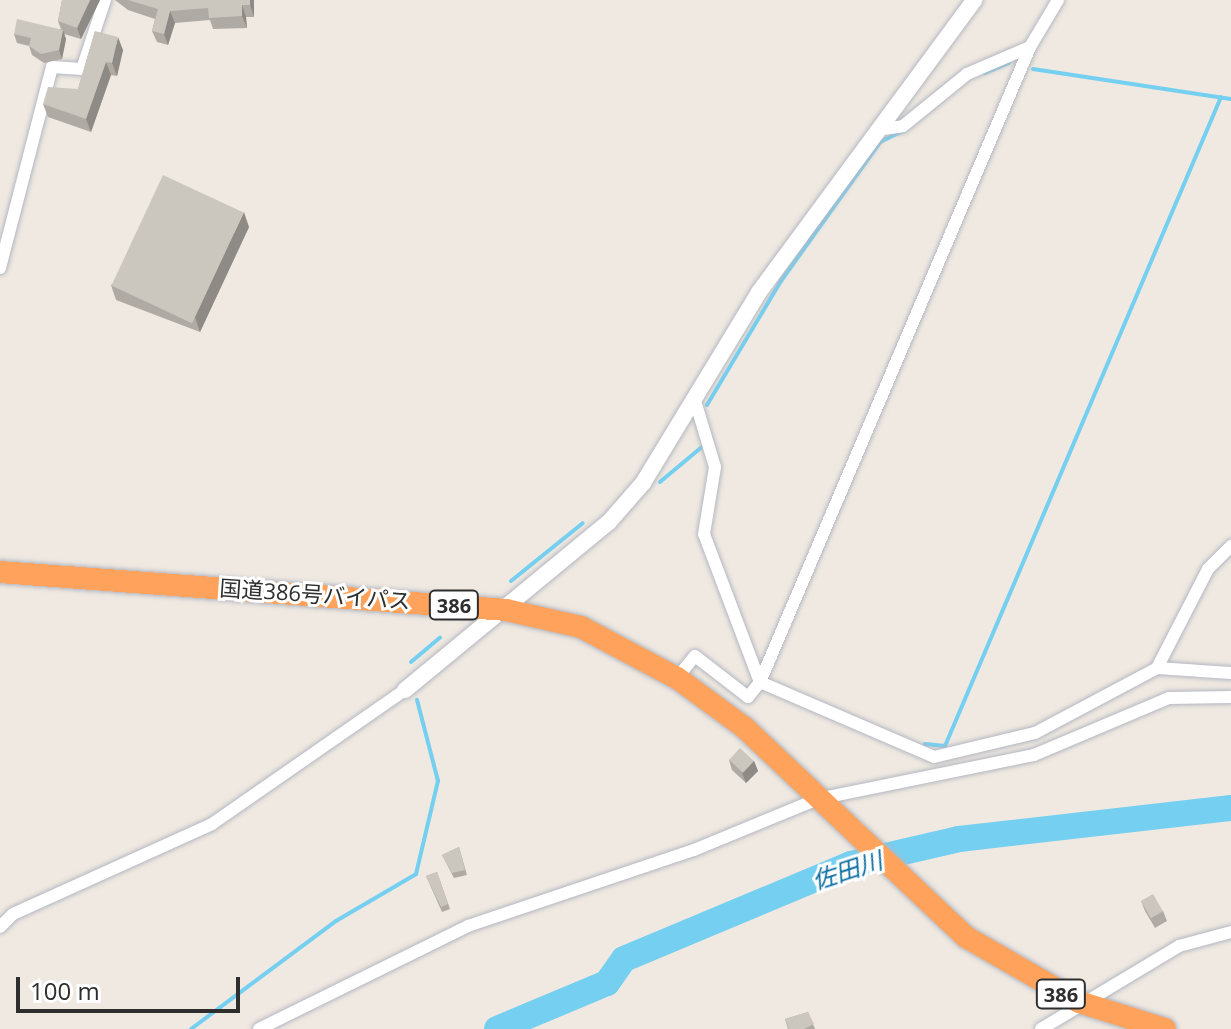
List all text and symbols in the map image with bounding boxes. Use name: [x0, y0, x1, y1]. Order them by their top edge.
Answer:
street label: 国道386号バイパス: [218, 574, 412, 614]
road number: 386: [428, 589, 480, 621]
water label: 佐田川: [808, 845, 886, 895]
scale bar: [20, 961, 244, 1011]
text: 100 m: [30, 974, 100, 1007]
road number: 386: [1035, 978, 1087, 1010]

